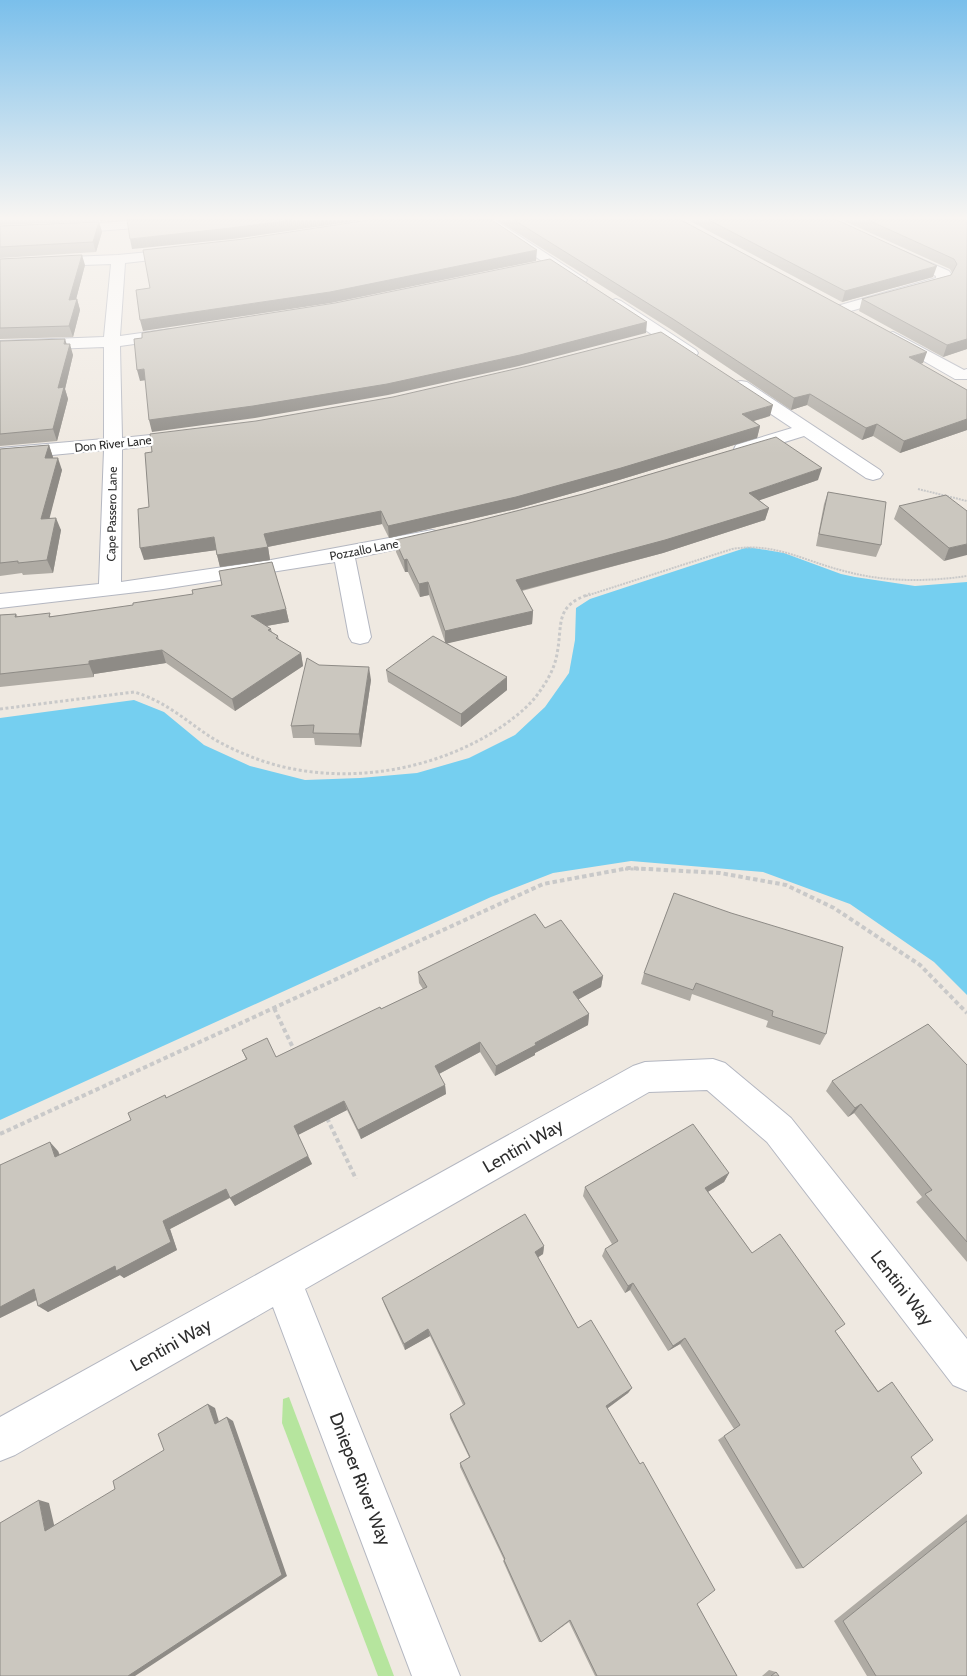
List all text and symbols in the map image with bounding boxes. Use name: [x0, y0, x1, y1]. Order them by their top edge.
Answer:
street label: Don River Lane: [74, 432, 152, 455]
street label: Cape Passero Lane: [103, 466, 120, 562]
street label: Pozzallo Lane: [328, 535, 400, 564]
street label: Lentini Way: [479, 1114, 567, 1178]
street label: Lentini Way: [866, 1246, 938, 1330]
street label: Lentini Way: [127, 1314, 215, 1376]
street label: Dnieper River Way: [324, 1409, 396, 1549]

